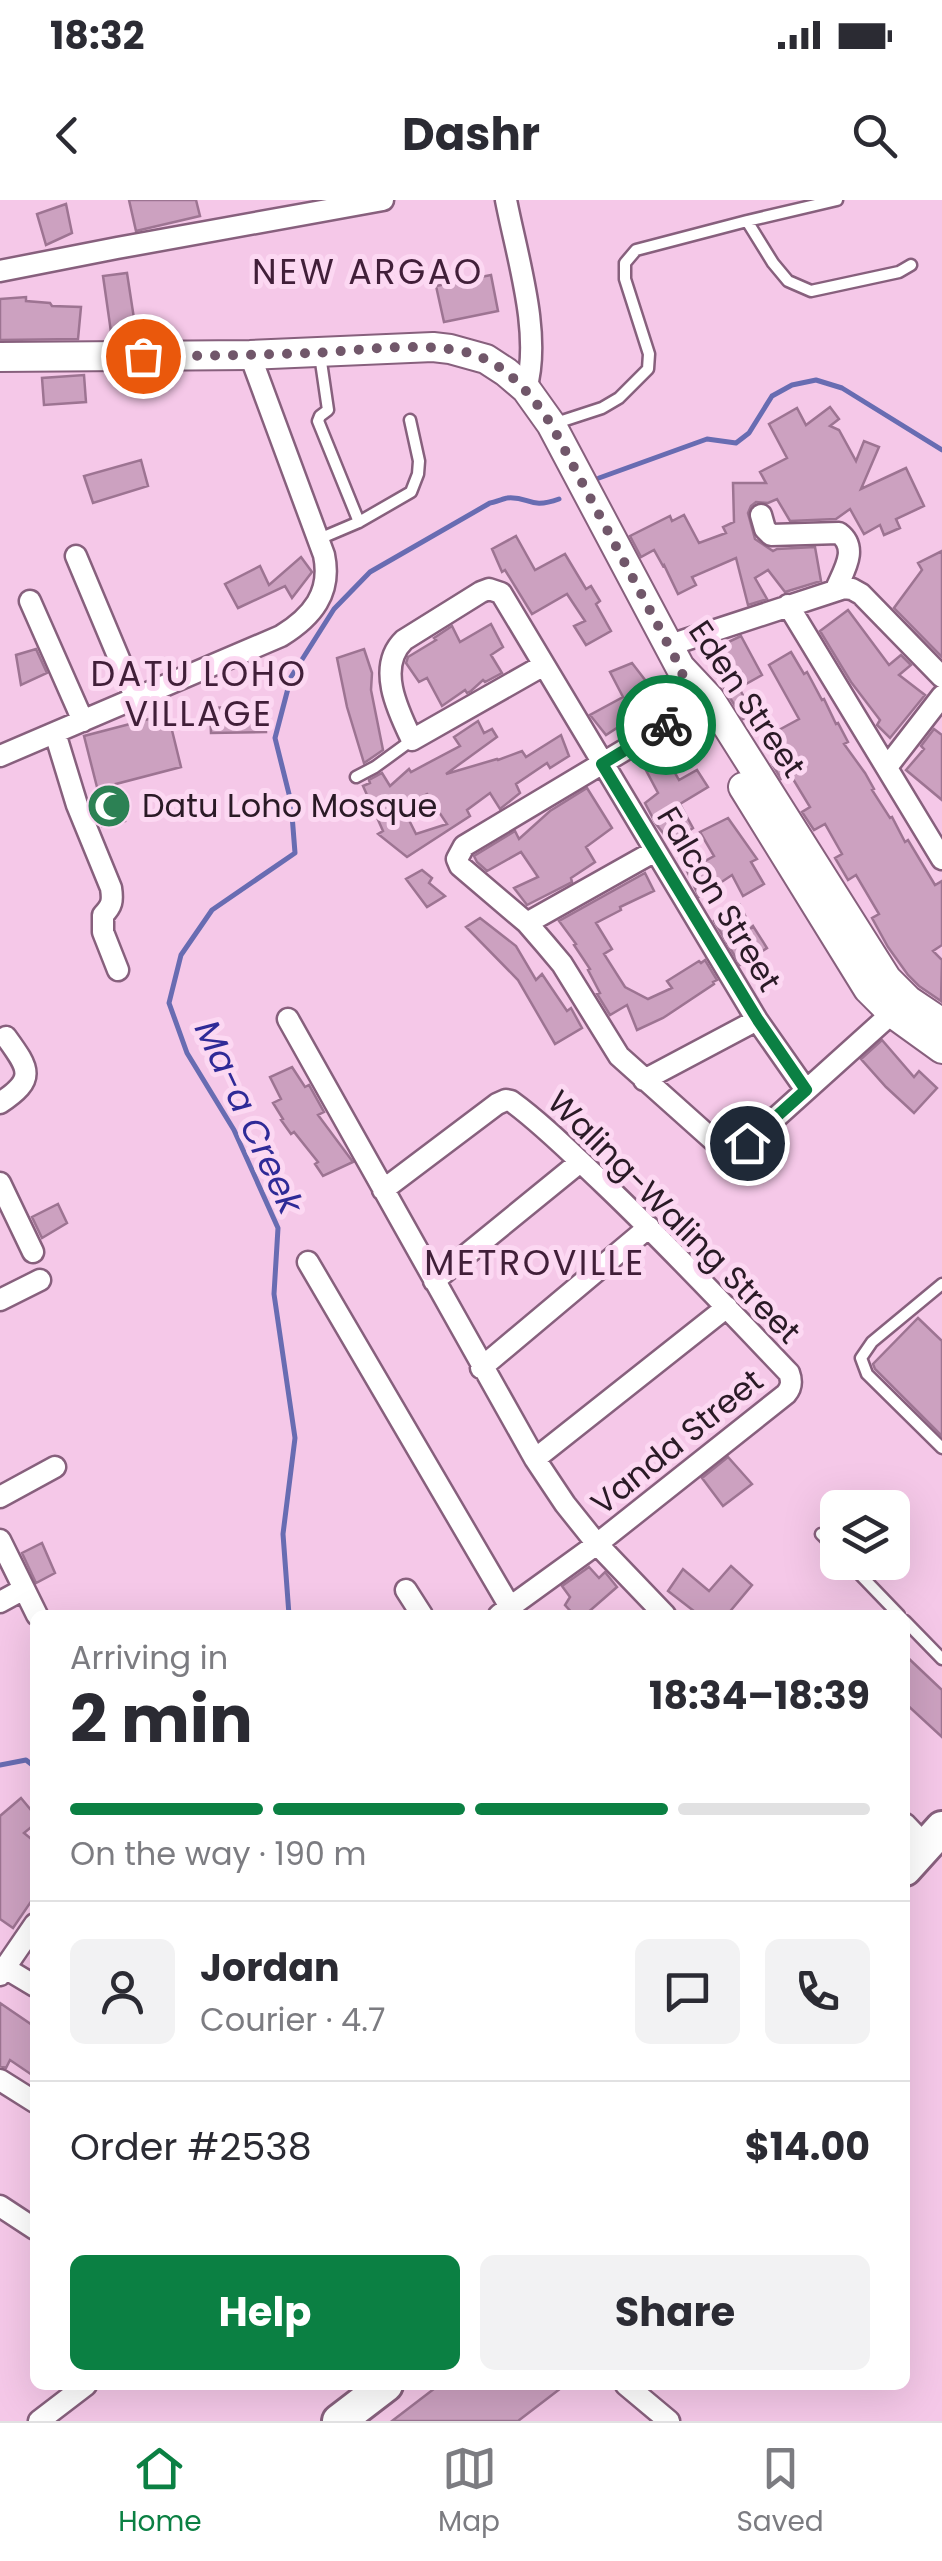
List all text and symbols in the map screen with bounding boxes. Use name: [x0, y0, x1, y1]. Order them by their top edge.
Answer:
text: 18:32: [50, 9, 144, 62]
text: Dashr: [402, 103, 540, 166]
icon: back: [40, 108, 95, 163]
icon: search: [847, 108, 902, 163]
district label: NEW ARGAO: [252, 247, 484, 296]
pin: [101, 314, 186, 399]
icon: bag: [116, 329, 171, 384]
street label: Eden Street: [678, 611, 817, 786]
district label: DATU LOHO VILLAGE: [90, 649, 308, 738]
courier: [616, 675, 716, 775]
icon: bike: [639, 698, 694, 753]
mosque icon: Datu Loho Mosque: [86, 783, 132, 829]
place label: Datu Loho Mosque: [142, 783, 437, 828]
street label: Falcon Street: [647, 798, 792, 1000]
water label: Ma-a Creek: [183, 1012, 317, 1223]
street label: Waling-Waling Street: [538, 1080, 811, 1353]
pin: [705, 1101, 790, 1186]
icon: home: [720, 1116, 775, 1171]
district label: METROVILLE: [424, 1238, 646, 1287]
street label: Vanda Street: [581, 1358, 772, 1525]
map controls: [820, 1490, 910, 1580]
button: layers: [820, 1490, 910, 1580]
text: Arriving in: [70, 1635, 228, 1680]
text: 18:34–18:39: [649, 1669, 870, 1722]
text: 2 min: [70, 1674, 253, 1765]
text: On the way · 190 m: [70, 1831, 366, 1876]
button: person: [70, 1939, 175, 2044]
button: chat: [635, 1939, 740, 2044]
button: phone: [765, 1939, 870, 2044]
text: Jordan: [200, 1941, 340, 1994]
text: Courier · 4.7: [200, 1997, 385, 2042]
text: Order #2538: [70, 2120, 312, 2173]
text: $14.00: [745, 2120, 870, 2173]
button: Help: [70, 2255, 460, 2370]
button: Share: [480, 2255, 870, 2370]
tab: Home: [118, 2441, 202, 2543]
tab: Map: [438, 2441, 500, 2543]
tab: Saved: [736, 2441, 824, 2543]

